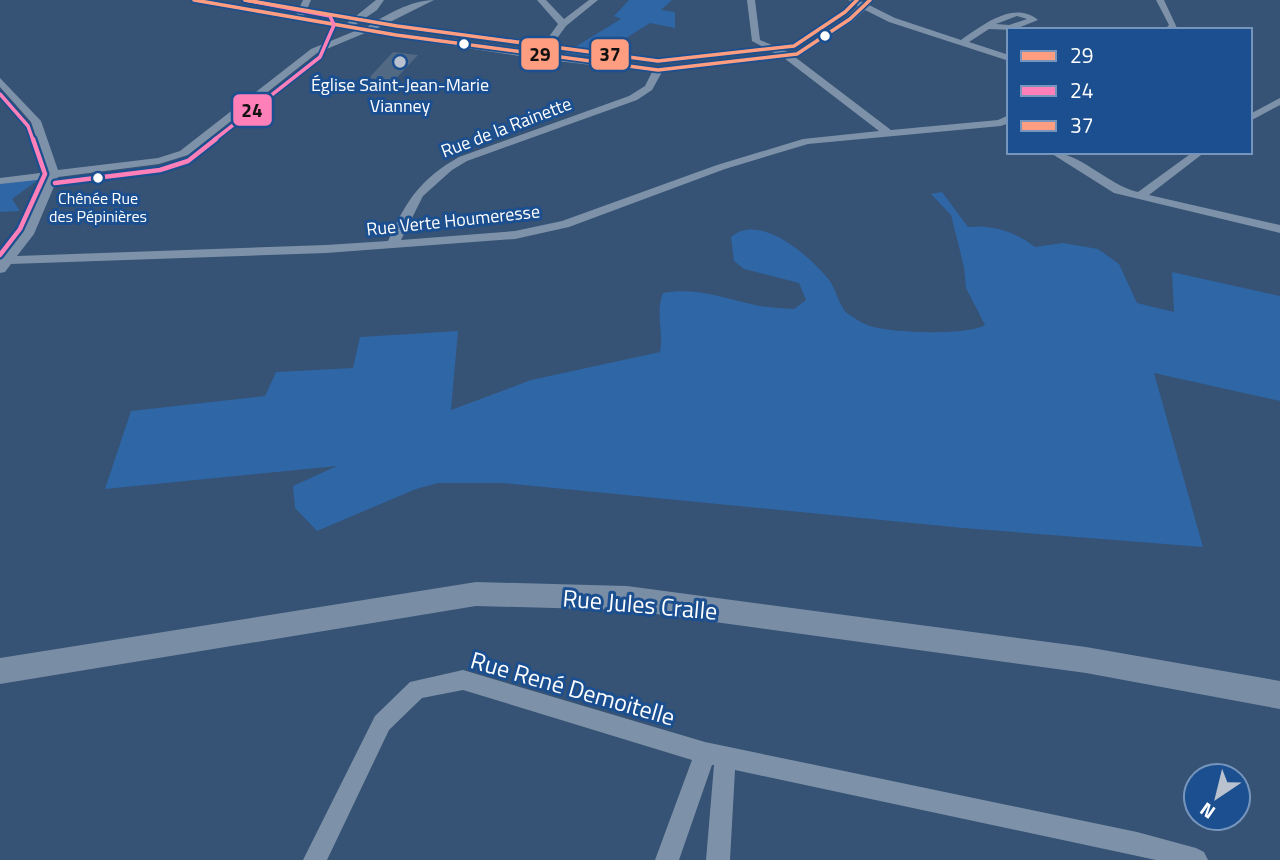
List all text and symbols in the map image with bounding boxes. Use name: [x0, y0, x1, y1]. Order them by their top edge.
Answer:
legend: [1007, 28, 1252, 154]
unlabelled marker: [818, 29, 832, 43]
unlabelled marker: [457, 37, 471, 51]
line badge: 29: [520, 37, 560, 71]
line badge: 37: [590, 38, 630, 71]
text: 29: [529, 39, 551, 68]
text: 37: [599, 39, 621, 68]
text: 29: [1070, 39, 1094, 71]
marker: Église Saint-Jean-Marie Vianney: [392, 54, 408, 70]
place label: Église Saint-Jean-Marie Vianney: [311, 71, 489, 119]
text: 24: [1070, 74, 1094, 106]
street label: Rue de la Rainette: [437, 90, 575, 164]
line badge: 24: [232, 93, 273, 127]
text: 24: [241, 95, 263, 124]
text: 37: [1070, 109, 1094, 141]
marker: Chênée Rue des Pépinières: [91, 171, 105, 185]
place label: Chênée Rue des Pépinières: [49, 186, 147, 228]
street label: Rue Verte Houmeresse: [365, 197, 541, 243]
street label: Rue Jules Cralle: [561, 579, 719, 629]
street label: Rue René Demoitelle: [467, 642, 679, 734]
north arrow: [1182, 762, 1252, 832]
text: N: [1193, 796, 1221, 827]

